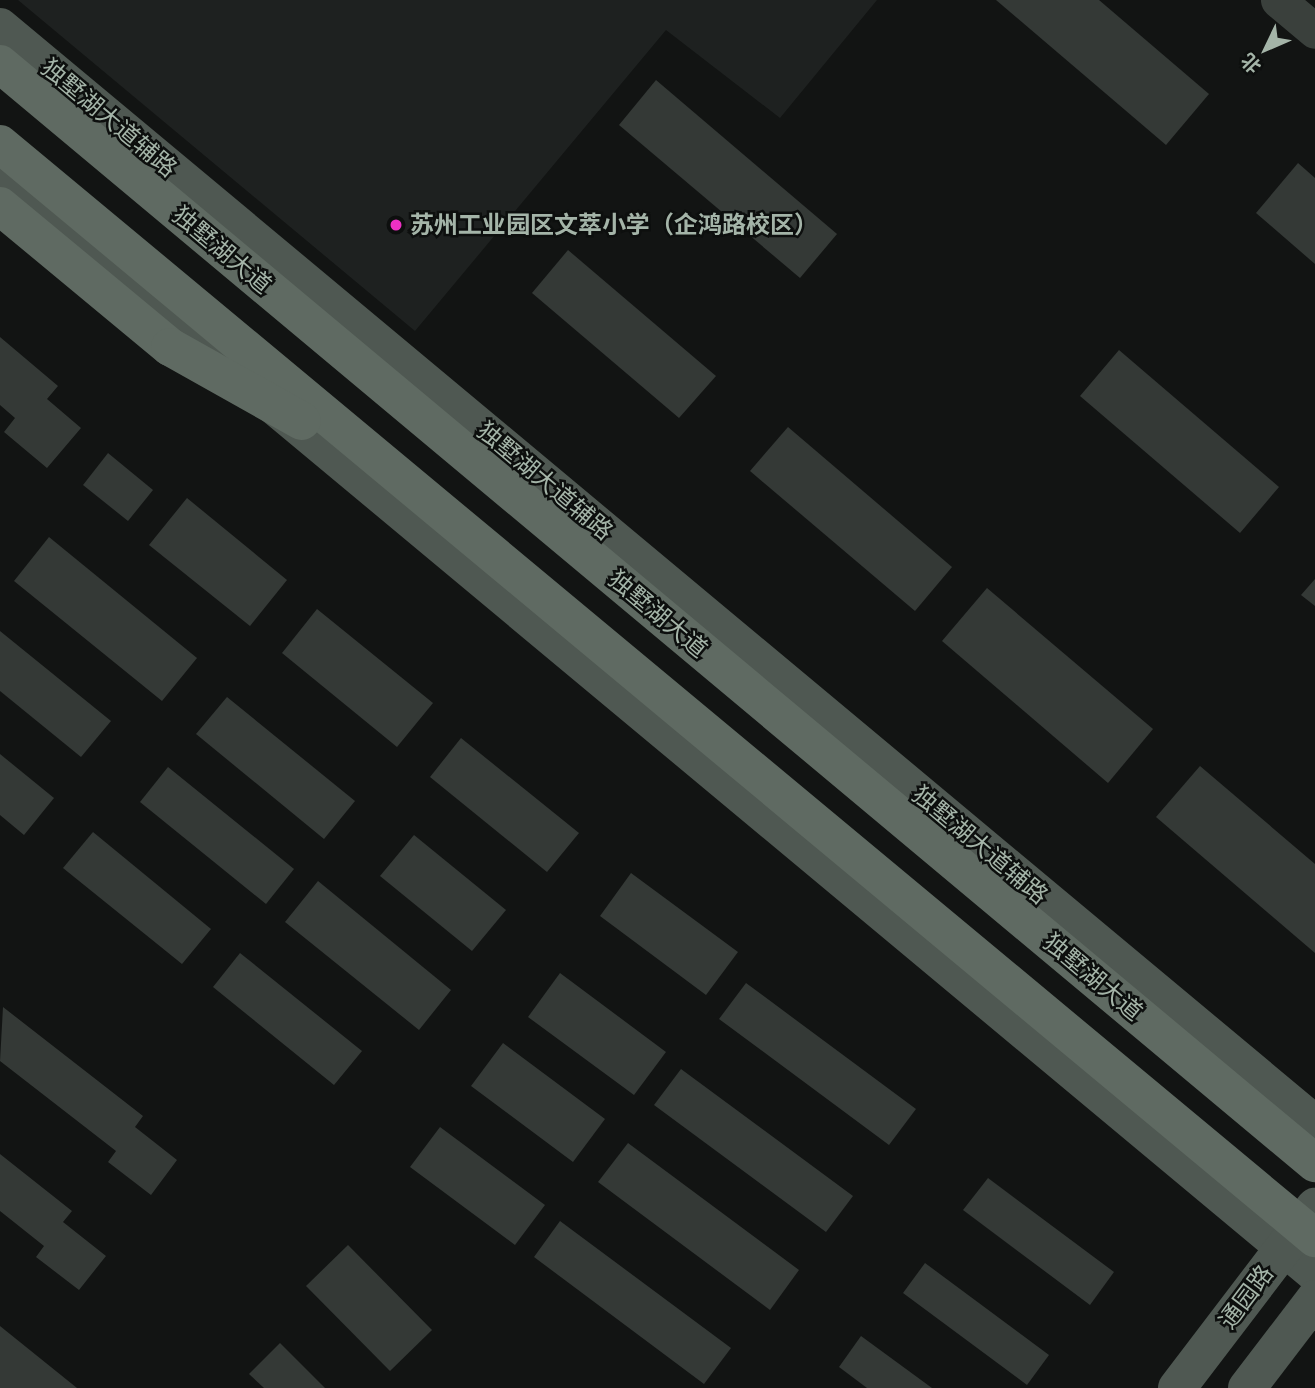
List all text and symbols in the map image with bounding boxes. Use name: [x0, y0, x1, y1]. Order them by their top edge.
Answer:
north arrow: [1231, 14, 1301, 84]
text: 北: [1236, 49, 1265, 78]
street label: 独墅湖大道辅路: [35, 53, 183, 183]
street label: 独墅湖大道: [167, 200, 277, 300]
place label: 苏州工业园区文萃小学（企鸿路校区）: [410, 211, 818, 239]
marker: 苏州工业园区文萃小学（企鸿路校区）: [388, 217, 404, 233]
street label: 独墅湖大道辅路: [471, 416, 619, 546]
street label: 独墅湖大道: [603, 564, 713, 664]
street label: 独墅湖大道辅路: [906, 780, 1054, 910]
street label: 独墅湖大道: [1038, 927, 1148, 1027]
street label: 通园路: [1213, 1260, 1279, 1334]

